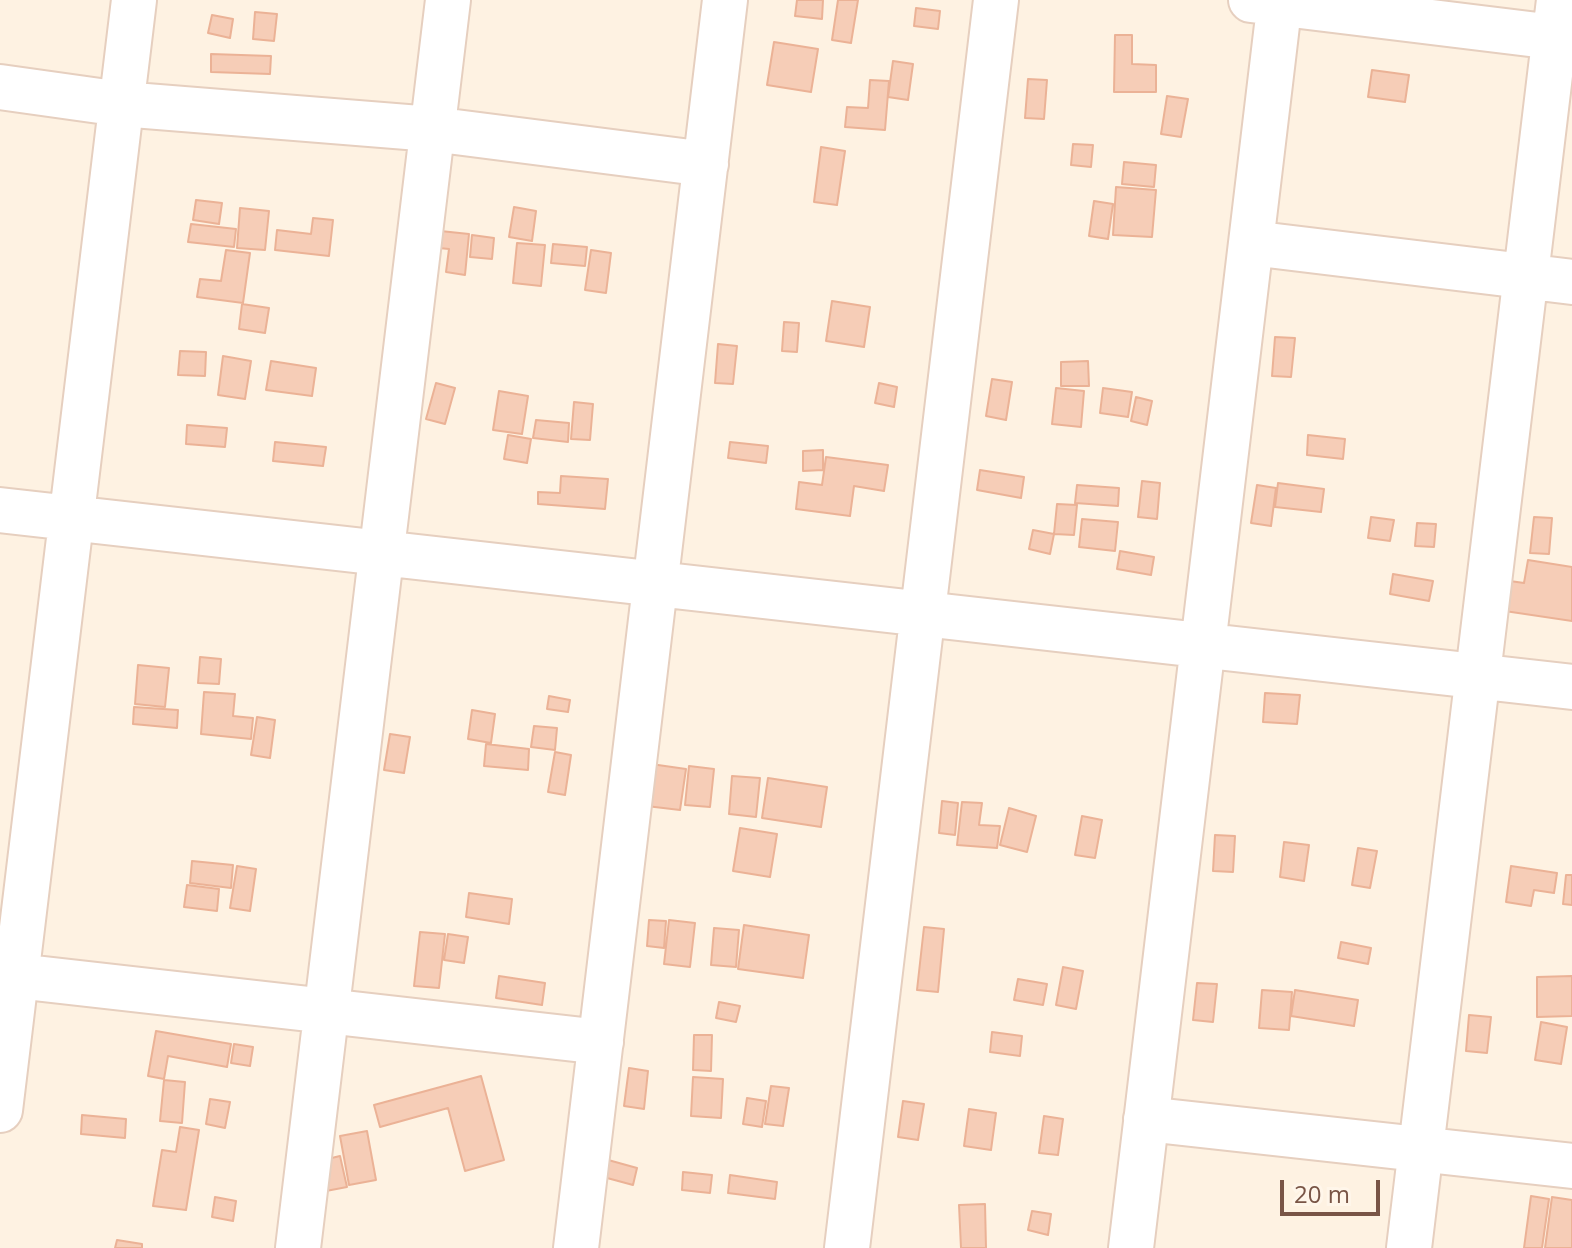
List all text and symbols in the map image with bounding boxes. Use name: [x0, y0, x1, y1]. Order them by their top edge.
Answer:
scale bar: [1284, 1164, 1384, 1214]
text: 20 m: [1294, 1177, 1350, 1210]

